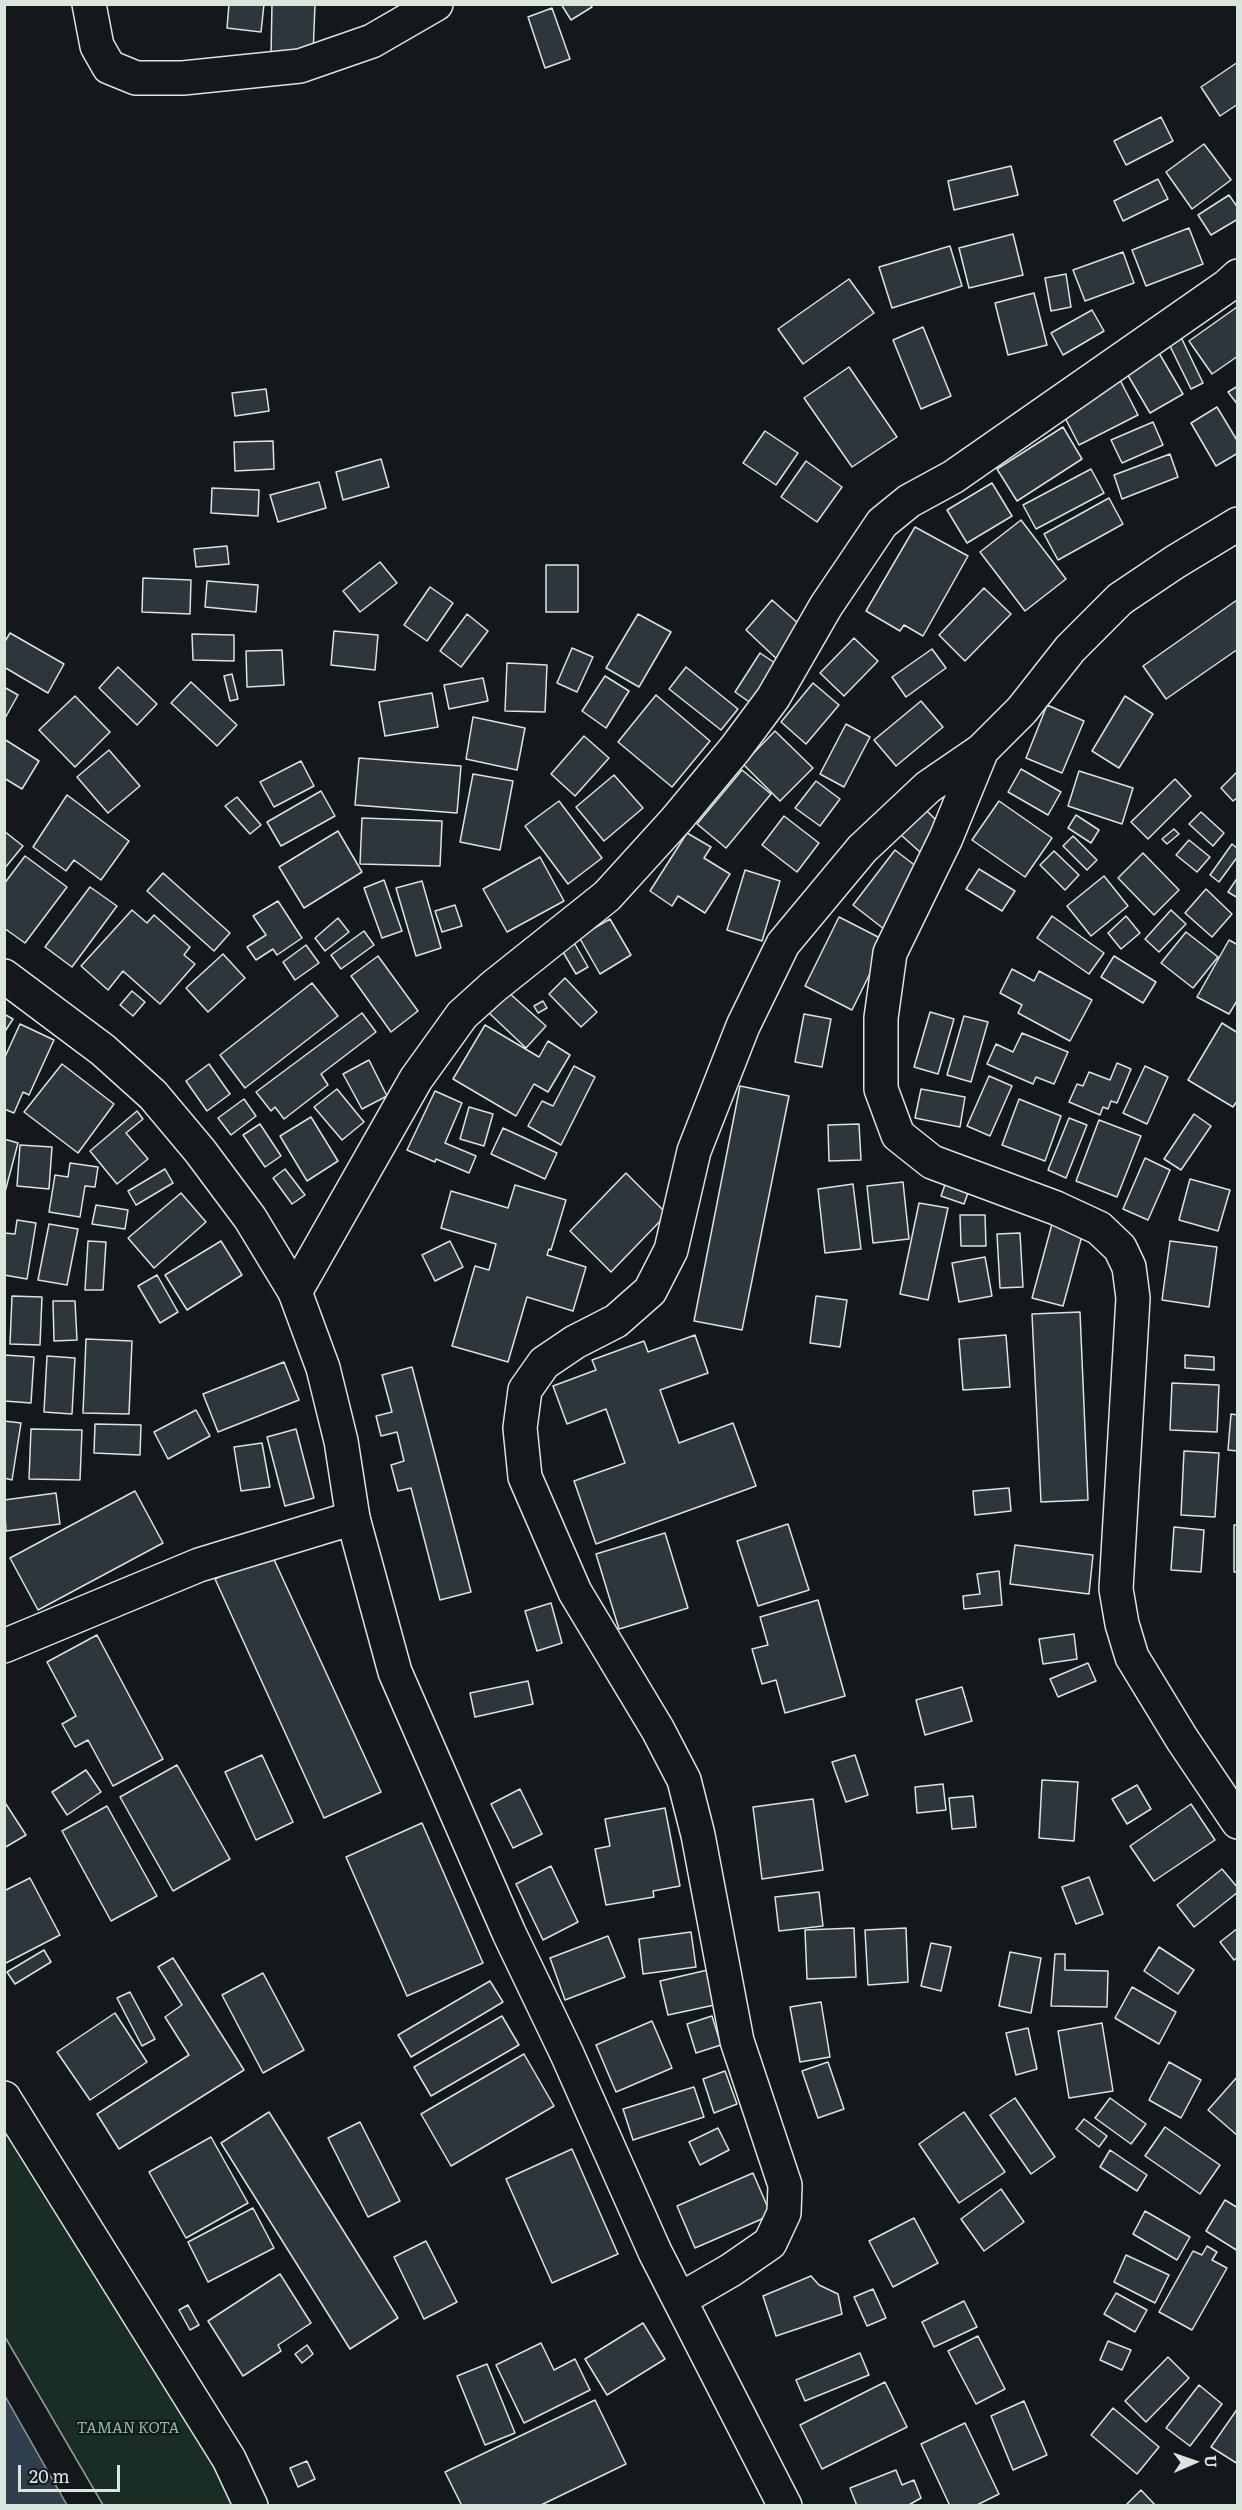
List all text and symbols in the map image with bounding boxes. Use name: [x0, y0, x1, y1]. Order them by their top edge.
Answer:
park label: TAMAN KOTA: [77, 2418, 179, 2438]
north arrow: [1164, 2432, 1224, 2492]
scale bar: [21, 2453, 123, 2491]
text: U: [1200, 2455, 1224, 2468]
text: 20 m: [29, 2462, 70, 2489]

